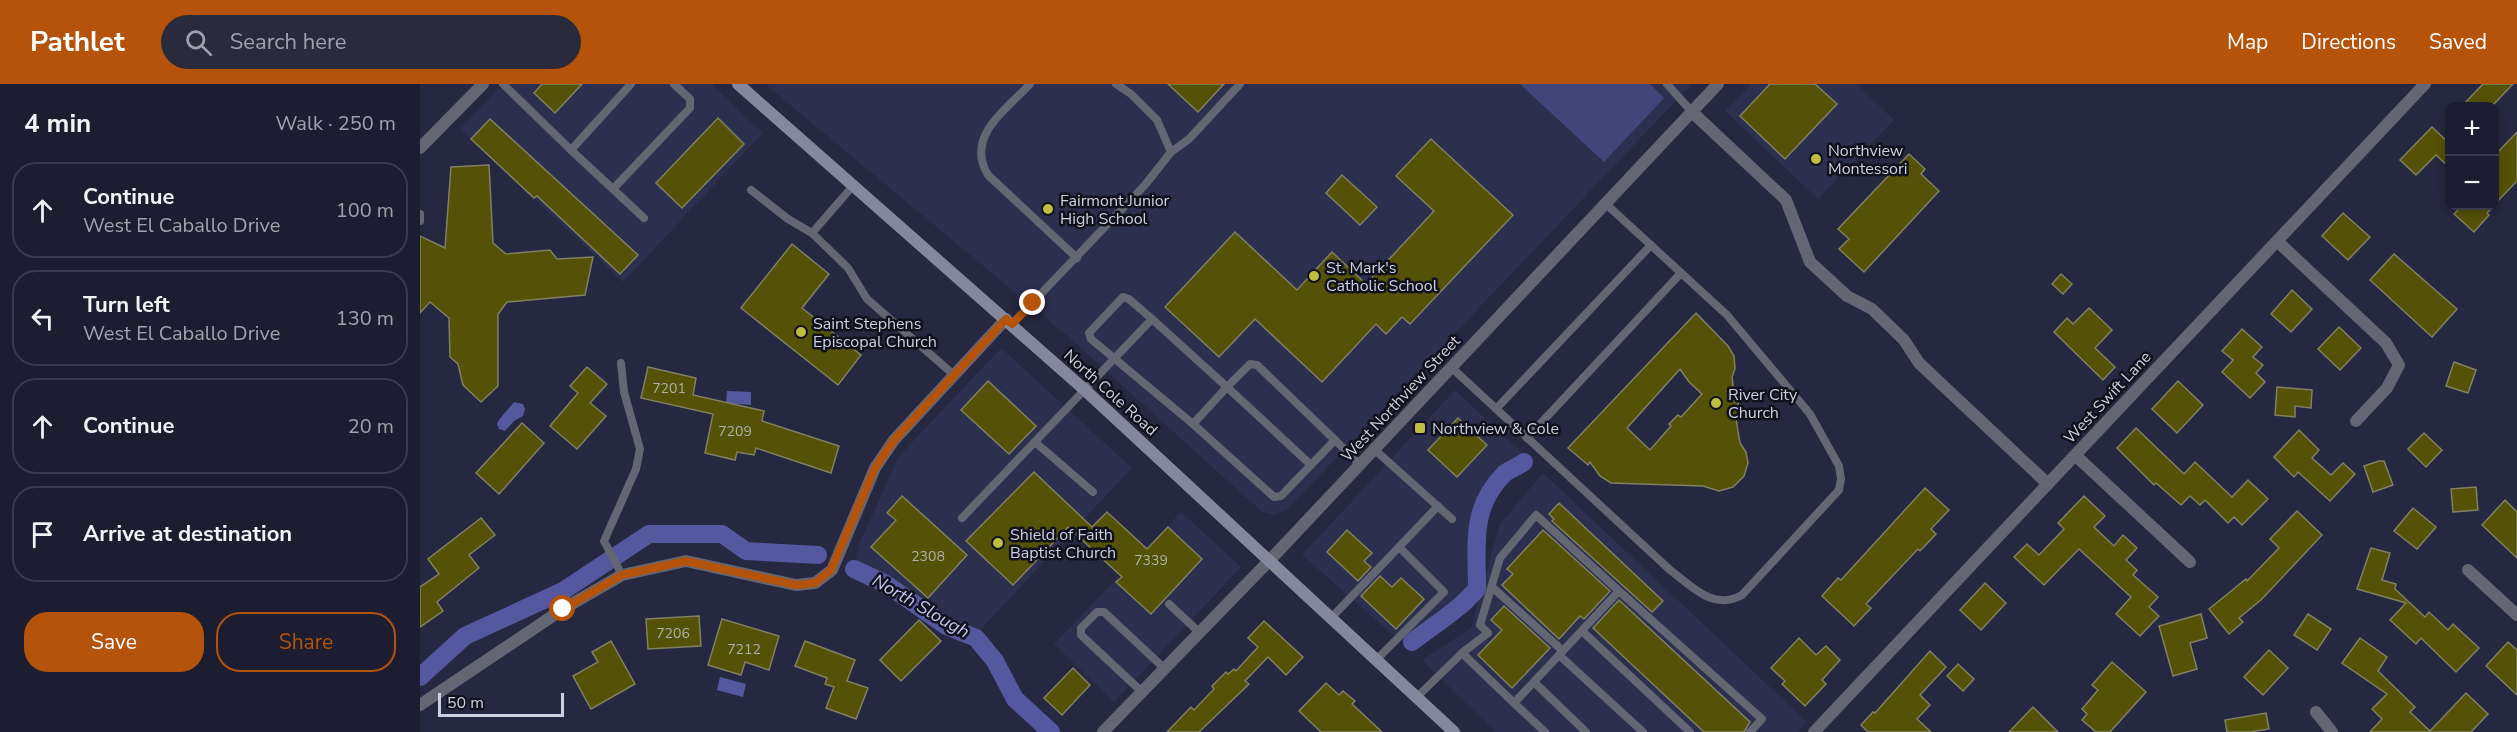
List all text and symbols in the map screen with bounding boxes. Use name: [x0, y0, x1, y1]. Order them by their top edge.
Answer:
search box: [161, 15, 581, 69]
text: Pathlet: [30, 23, 125, 61]
icon: search: [182, 26, 215, 59]
text: Search here: [230, 27, 346, 57]
text: Map: [2227, 28, 2268, 56]
text: Directions: [2301, 28, 2396, 56]
text: Saved: [2429, 28, 2487, 56]
map controls: [2445, 102, 2499, 210]
button: +: [2445, 102, 2499, 156]
text: 4 min: [24, 106, 91, 141]
text: Walk · 250 m: [276, 110, 396, 137]
place label: Northview Montessori: [1828, 140, 1907, 180]
marker: Northview Montessori: [1809, 152, 1823, 166]
button: −: [2445, 156, 2499, 210]
text: Continue: [83, 182, 174, 212]
place label: Fairmont Junior High School: [1060, 190, 1170, 230]
icon: ahead: [26, 194, 59, 227]
text: 100 m: [336, 197, 394, 224]
marker: Fairmont Junior High School: [1041, 202, 1055, 216]
text: West El Caballo Drive: [83, 212, 280, 239]
place label: St. Mark's Catholic School: [1326, 257, 1438, 297]
marker: St. Mark's Catholic School: [1307, 269, 1321, 283]
route end: [1019, 289, 1045, 315]
text: Turn left: [83, 290, 170, 320]
icon: left: [26, 302, 59, 335]
text: 130 m: [336, 305, 394, 332]
place label: Saint Stephens Episcopal Church: [813, 313, 937, 353]
text: West El Caballo Drive: [83, 320, 280, 347]
marker: Saint Stephens Episcopal Church: [794, 325, 808, 339]
street label: West Northview Street: [1336, 330, 1466, 467]
street label: North Cole Road: [1059, 345, 1162, 441]
street label: West Swift Lane: [2059, 347, 2156, 449]
house number: 7201: [652, 379, 686, 398]
place label: River City Church: [1728, 384, 1798, 424]
marker: River City Church: [1709, 396, 1723, 410]
icon: ahead: [26, 410, 59, 443]
text: Continue: [83, 411, 174, 441]
text: 20 m: [348, 413, 394, 440]
place label: Northview & Cole: [1432, 418, 1559, 440]
marker: Northview & Cole: [1413, 421, 1427, 435]
house number: 7209: [718, 422, 752, 441]
icon: arrive: [26, 518, 59, 551]
text: Arrive at destination: [83, 519, 292, 549]
place label: Shield of Faith Baptist Church: [1010, 524, 1116, 564]
marker: Shield of Faith Baptist Church: [991, 536, 1005, 550]
house number: 2308: [911, 547, 945, 566]
house number: 7339: [1134, 551, 1168, 570]
water label: North Slough: [868, 568, 974, 644]
route start: [549, 595, 575, 621]
button: Save: [24, 612, 204, 672]
button: Share: [216, 612, 396, 672]
house number: 7206: [656, 624, 690, 643]
house number: 7212: [727, 640, 761, 659]
scale bar: [438, 690, 564, 718]
text: 50 m: [447, 692, 484, 714]

